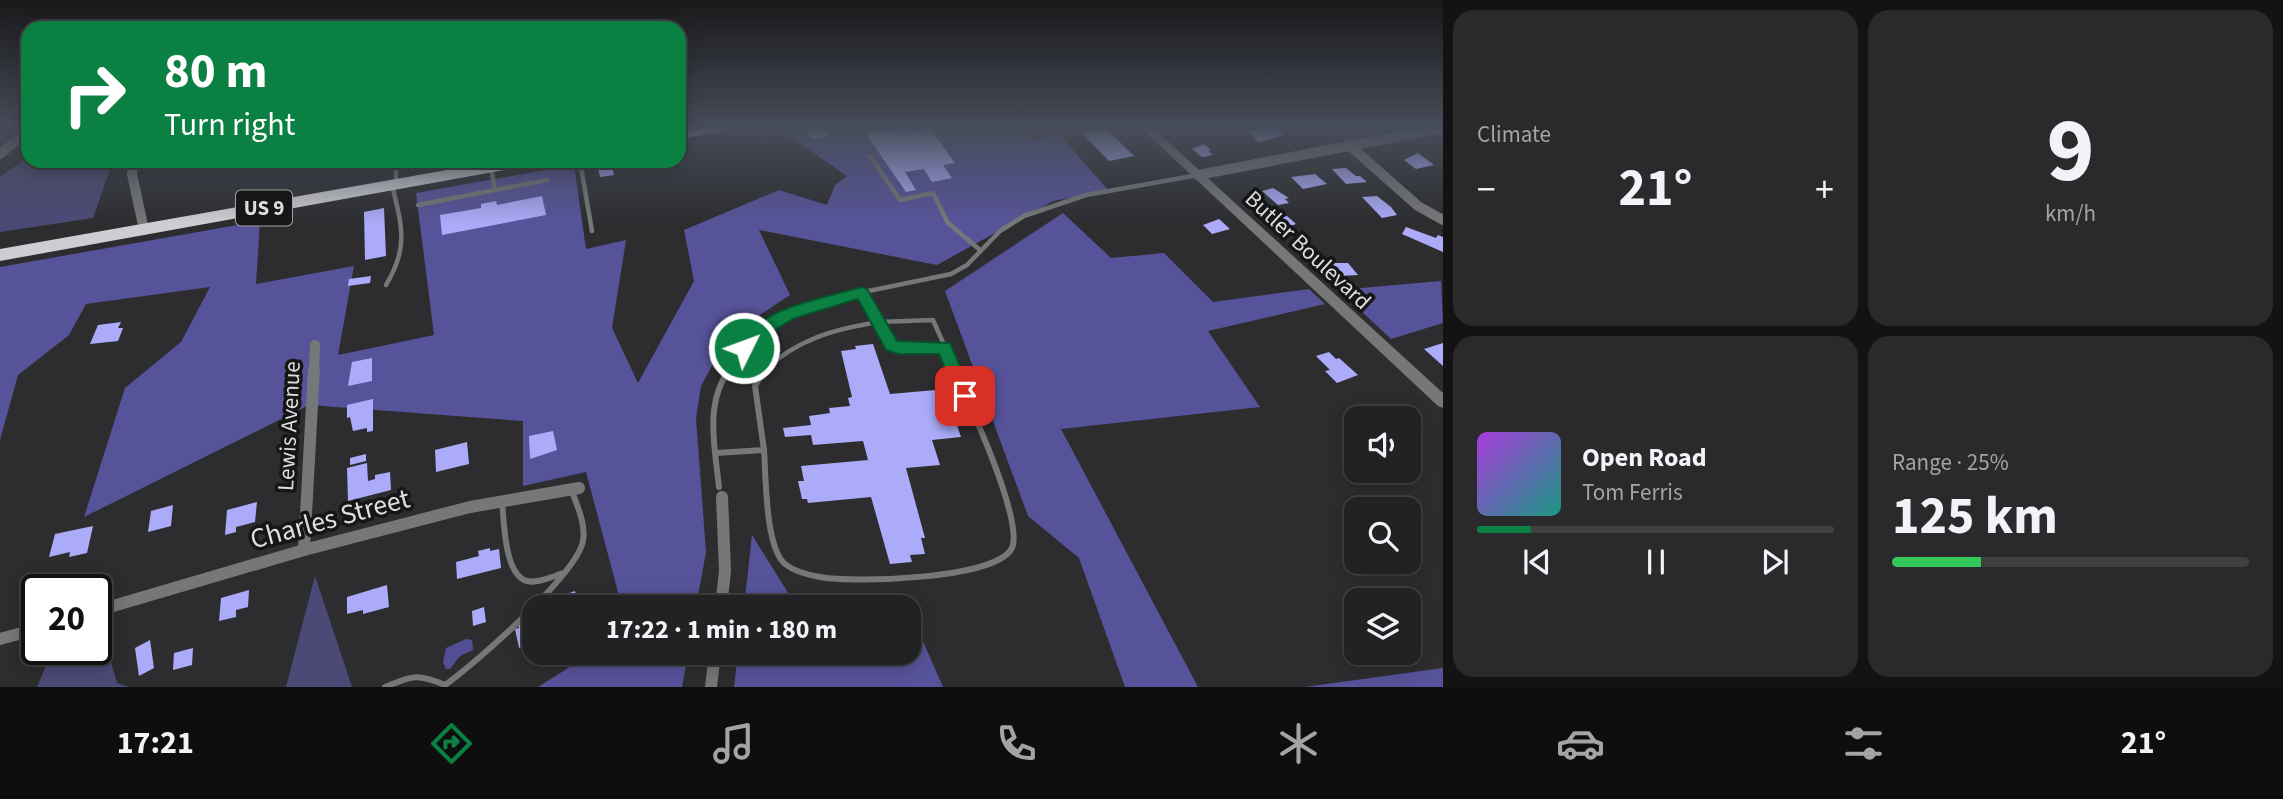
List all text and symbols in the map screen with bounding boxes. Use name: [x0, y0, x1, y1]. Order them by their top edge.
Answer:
text: 80 m: [164, 37, 268, 107]
icon: right: [49, 49, 140, 140]
text: 9: [2046, 87, 2095, 216]
text: Turn right: [164, 102, 295, 148]
text: Climate: [1477, 118, 1551, 151]
text: 21°: [1619, 152, 1692, 226]
text: −: [1477, 163, 1496, 217]
text: +: [1815, 163, 1834, 217]
street label: Butler Boulevard: [1238, 183, 1378, 317]
road number: US 9: [236, 190, 292, 226]
text: km/h: [2045, 197, 2096, 230]
position arrow: [707, 311, 781, 385]
street label: Lewis Avenue: [269, 360, 309, 492]
pin: [935, 366, 995, 426]
icon: arrive: [946, 377, 984, 415]
map controls: [1344, 406, 1421, 665]
button: sound: [1344, 406, 1421, 483]
text: Open Road: [1582, 439, 1707, 476]
text: Range · 25%: [1892, 446, 2009, 479]
text: Tom Ferris: [1582, 476, 1683, 509]
street label: Charles Street: [246, 478, 415, 559]
text: 125 km: [1892, 480, 2058, 554]
button: search: [1344, 497, 1421, 574]
icon: previous: [1518, 543, 1556, 581]
icon: pause: [1637, 543, 1675, 581]
icon: next: [1756, 543, 1794, 581]
speed limit sign: 20: [21, 574, 112, 665]
button: layers: [1344, 588, 1421, 665]
text: 17:22 · 1 min · 180 m: [606, 611, 837, 648]
icon: directions: [427, 719, 476, 768]
icon: music: [709, 719, 758, 768]
icon: phone: [992, 719, 1041, 768]
icon: climate: [1274, 719, 1323, 768]
icon: car: [1556, 719, 1605, 768]
icon: filters: [1839, 719, 1888, 768]
text: 17:21: [117, 720, 194, 766]
text: 21°: [2121, 720, 2166, 766]

